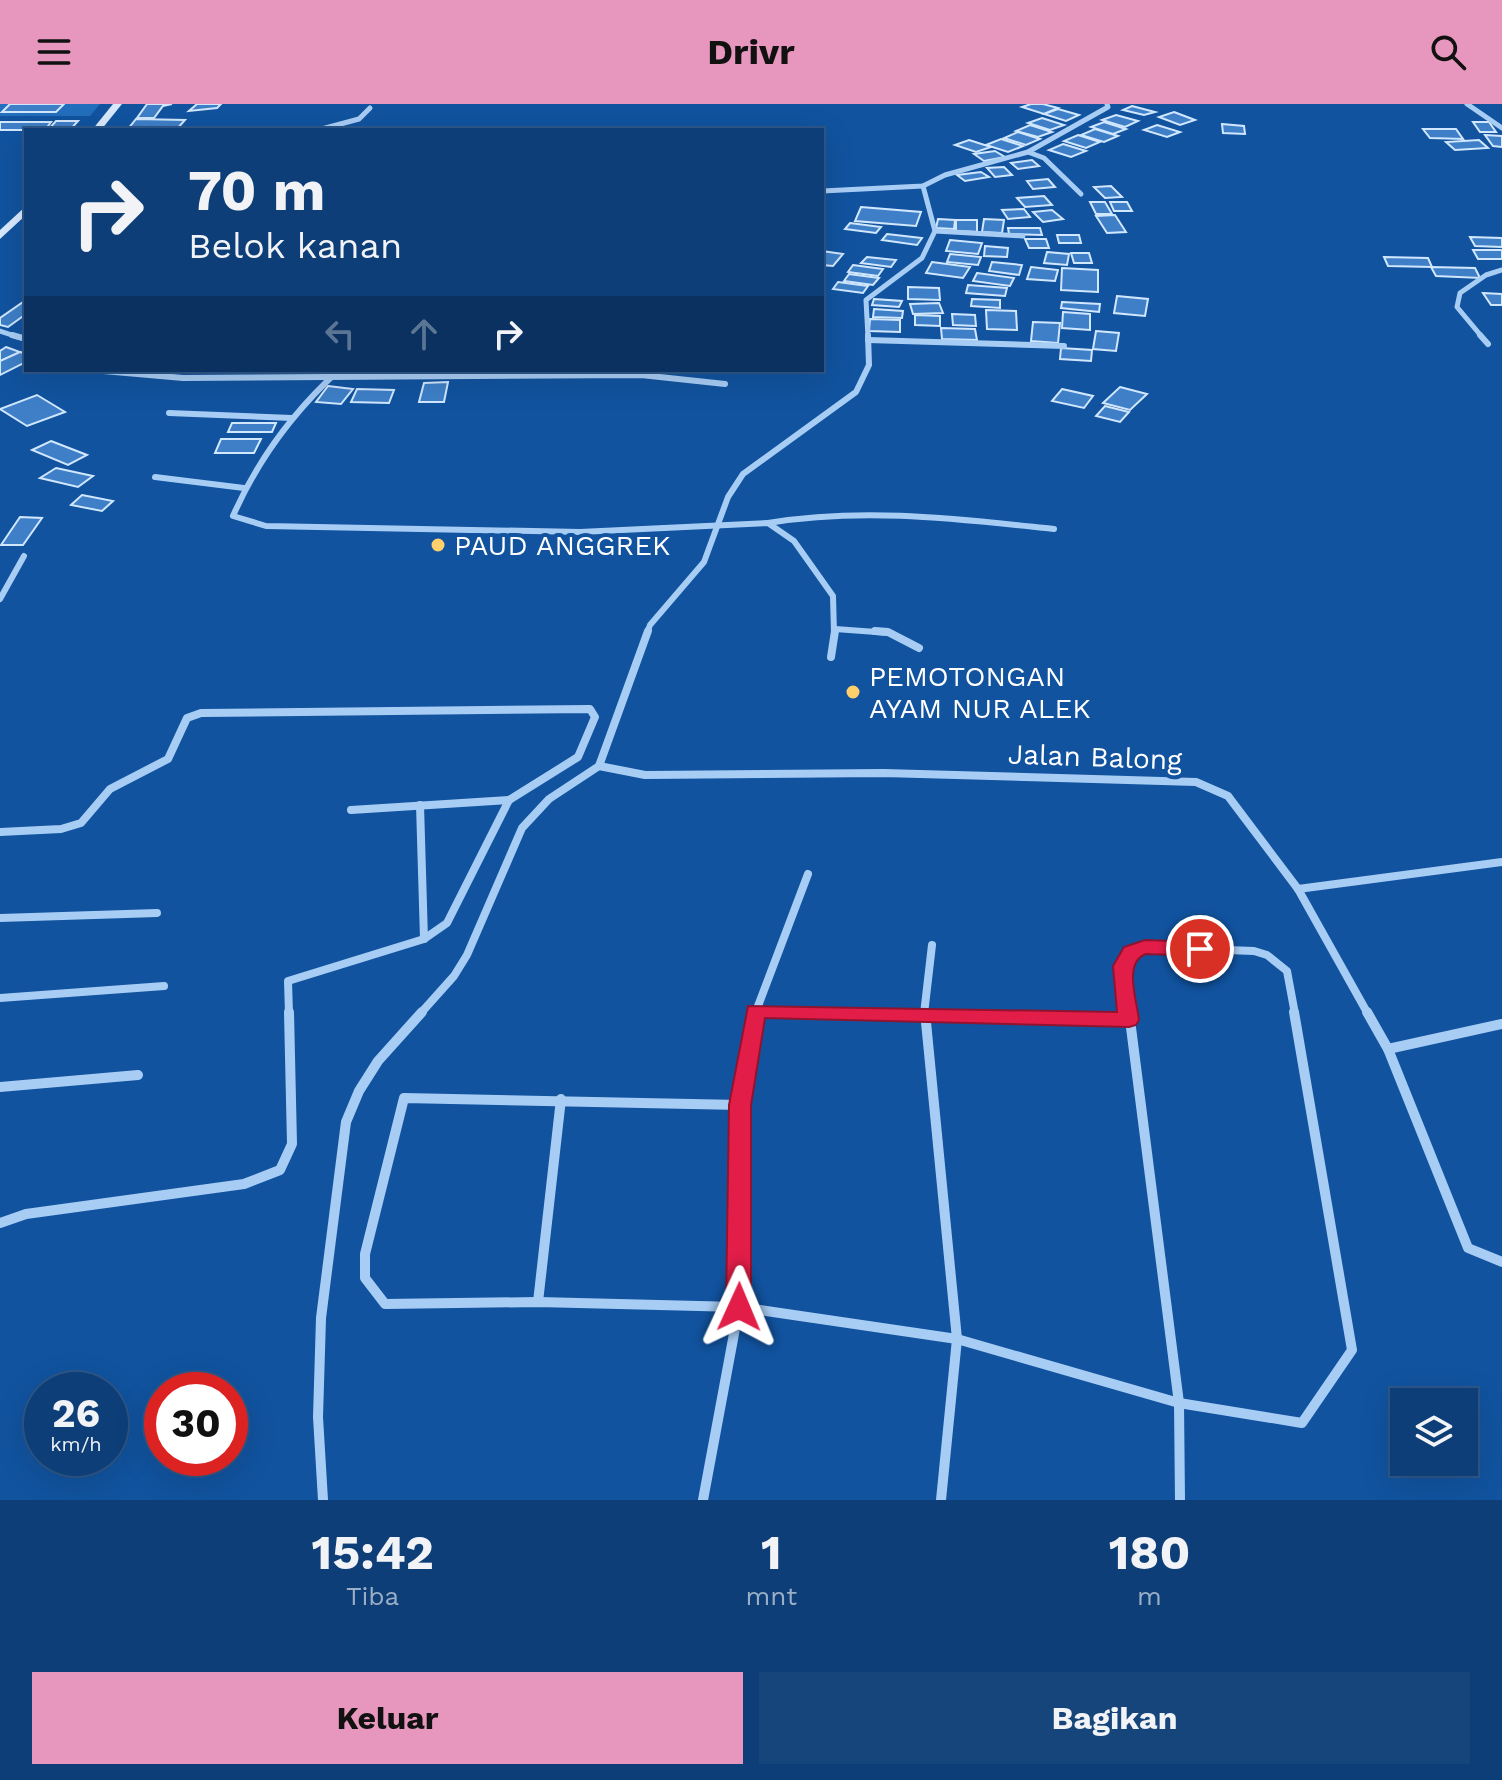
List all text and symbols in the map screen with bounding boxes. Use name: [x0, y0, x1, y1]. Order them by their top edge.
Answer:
icon: menu: [32, 30, 76, 74]
icon: search: [1426, 30, 1470, 74]
text: Drivr: [707, 31, 795, 73]
text: 70 m: [188, 158, 325, 224]
icon: right: [56, 160, 160, 264]
text: Belok kanan: [188, 225, 402, 267]
icon: left: [318, 312, 362, 356]
icon: ahead: [402, 312, 446, 356]
icon: right: [486, 312, 530, 356]
place label: PAUD ANGGREK: [454, 529, 670, 562]
marker: PAUD ANGGREK: [429, 536, 447, 554]
place label: PEMOTONGAN AYAM NUR ALEK: [869, 660, 1091, 725]
marker: PEMOTONGAN AYAM NUR ALEK: [844, 683, 862, 701]
street label: Jalan Balong: [1007, 737, 1183, 777]
pin: [1166, 915, 1234, 983]
icon: arrive: [1178, 927, 1222, 971]
position arrow: [697, 1265, 781, 1349]
speed limit sign: 30: [144, 1372, 248, 1476]
map controls: [1390, 1388, 1478, 1476]
button: layers: [1390, 1388, 1478, 1476]
text: 26: [52, 1390, 100, 1437]
text: km/h: [50, 1432, 102, 1456]
text: 15:42: [312, 1524, 434, 1581]
text: 1: [761, 1524, 782, 1581]
text: 180: [1109, 1524, 1190, 1581]
text: Tiba: [346, 1581, 399, 1611]
text: mnt: [745, 1581, 797, 1611]
text: m: [1137, 1581, 1162, 1611]
button: Keluar: [32, 1672, 743, 1764]
button: Bagikan: [759, 1672, 1470, 1764]

